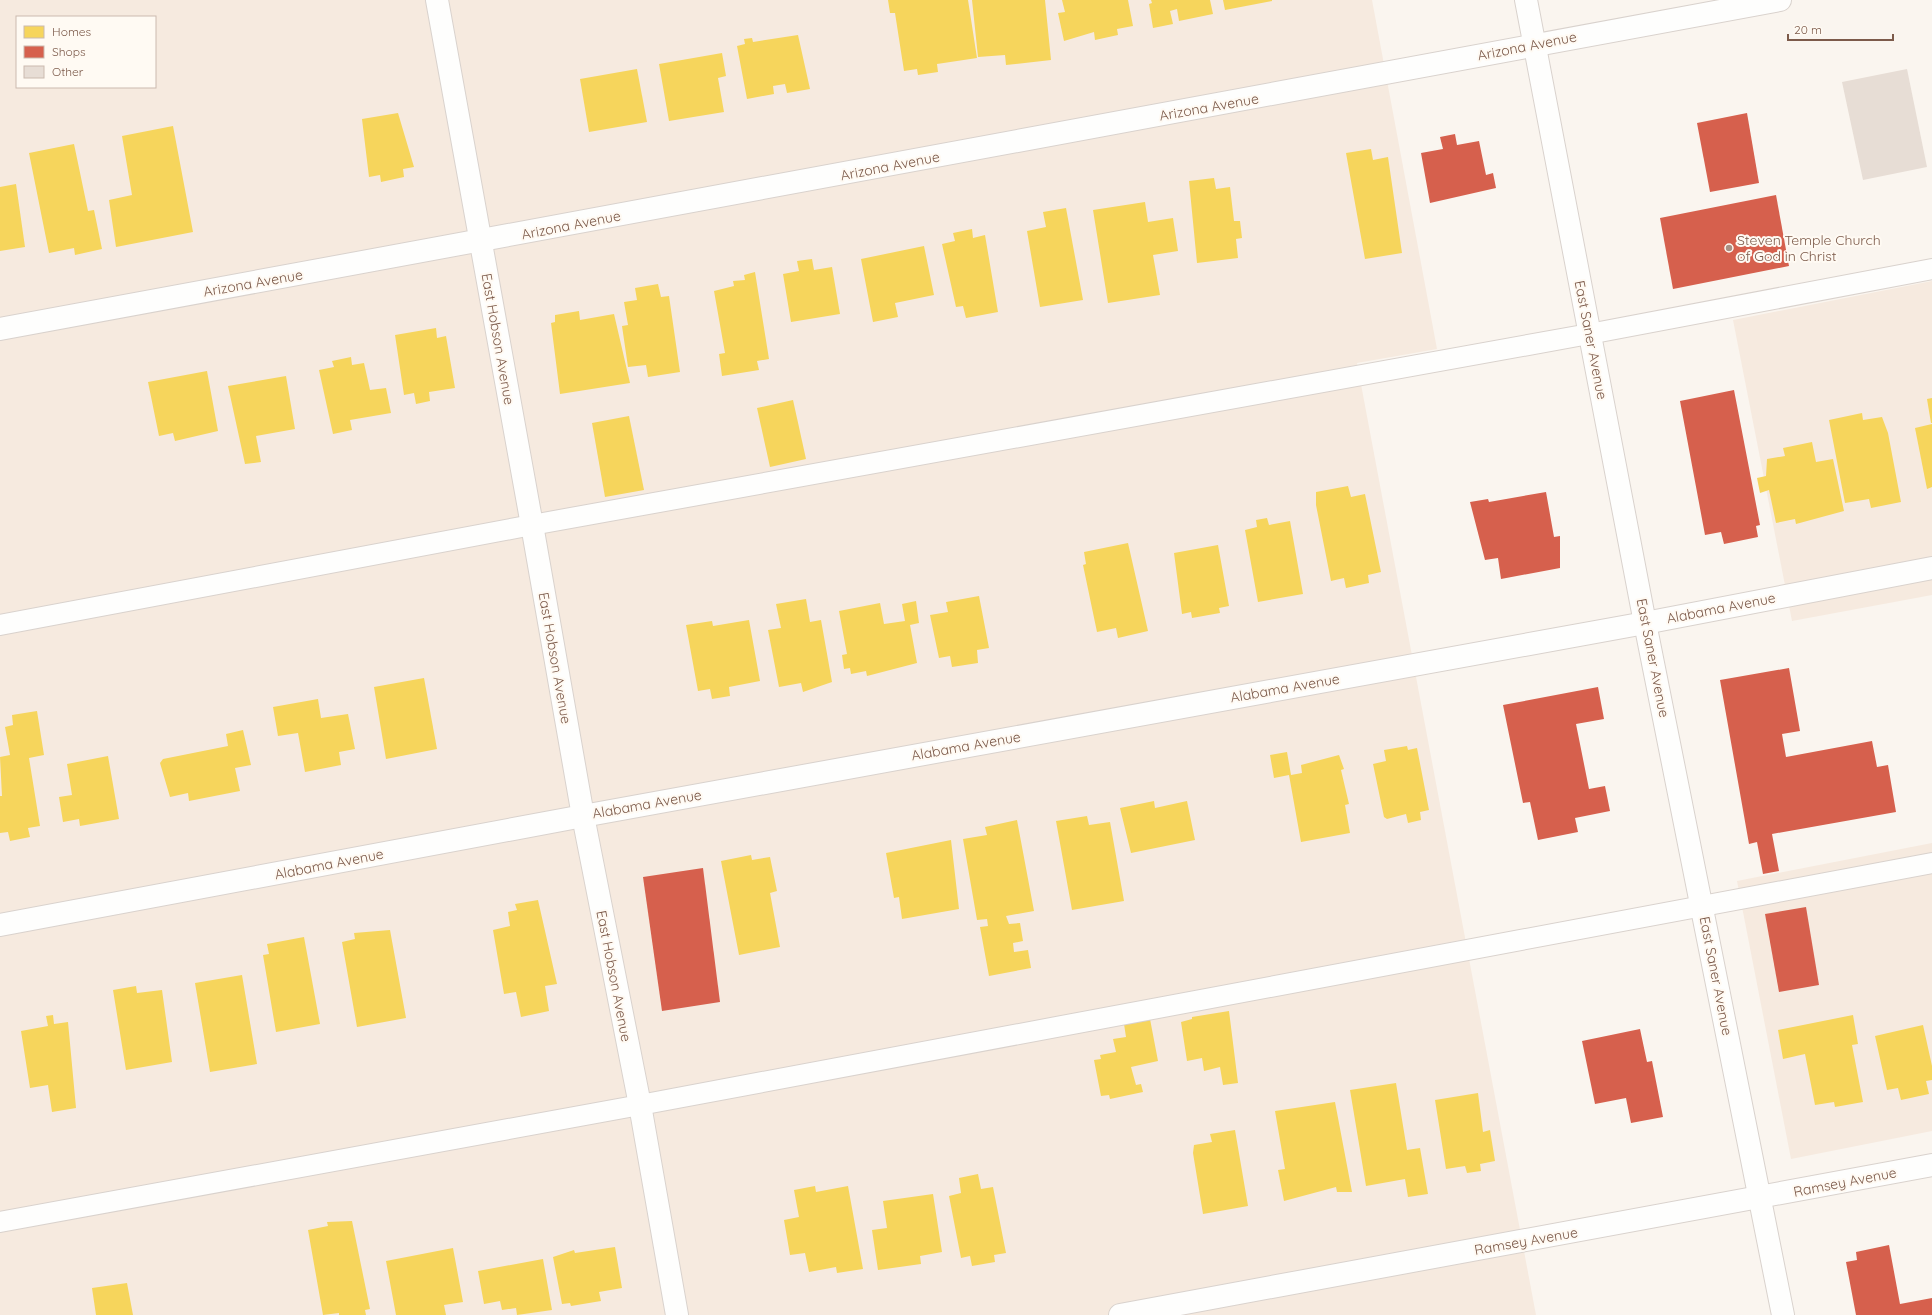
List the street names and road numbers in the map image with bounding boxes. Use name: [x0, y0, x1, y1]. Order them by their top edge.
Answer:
street label: Arizona Avenue: [1476, 28, 1578, 64]
street label: Arizona Avenue: [1158, 89, 1260, 125]
street label: Arizona Avenue: [839, 148, 941, 184]
street label: Arizona Avenue: [520, 207, 622, 243]
street label: Arizona Avenue: [202, 265, 304, 301]
street label: East Hobson Avenue: [478, 272, 518, 406]
street label: East Saner Avenue: [1571, 279, 1611, 401]
street label: Alabama Avenue: [1665, 589, 1777, 627]
street label: East Hobson Avenue: [535, 591, 575, 725]
street label: East Saner Avenue: [1633, 597, 1673, 719]
street label: Alabama Avenue: [1229, 670, 1341, 706]
street label: Alabama Avenue: [910, 728, 1022, 764]
street label: Alabama Avenue: [591, 786, 703, 822]
street label: Alabama Avenue: [273, 845, 385, 883]
street label: East Hobson Avenue: [592, 909, 636, 1043]
street label: East Saner Avenue: [1696, 915, 1736, 1037]
street label: Ramsey Avenue: [1792, 1163, 1898, 1201]
street label: Ramsey Avenue: [1473, 1223, 1579, 1259]

